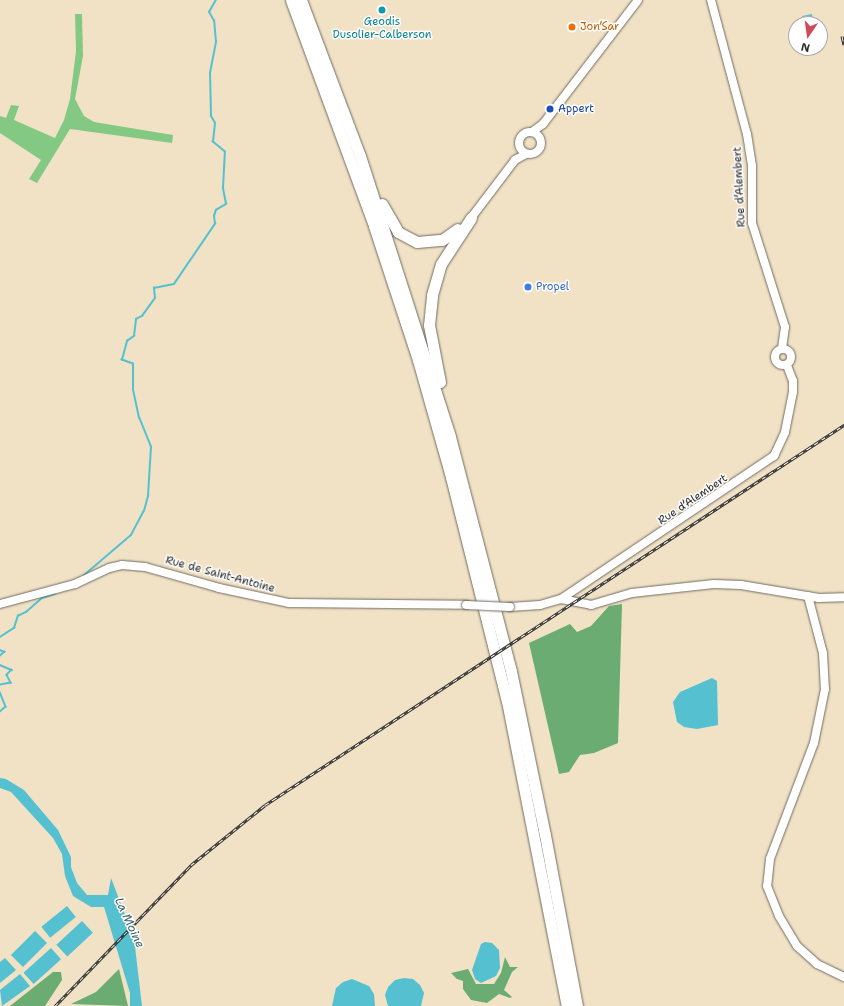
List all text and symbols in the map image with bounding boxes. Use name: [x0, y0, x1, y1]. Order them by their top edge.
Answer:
marker: Geodis Dusolier-Calberson: [377, 5, 387, 15]
place label: Geodis Dusolier-Calberson: [332, 16, 432, 42]
north arrow: [788, 16, 828, 56]
place label: Jon’Sar: [580, 20, 619, 34]
marker: Jon’Sar: [567, 22, 577, 32]
text: N: [799, 39, 811, 55]
place label: Appert: [558, 102, 594, 116]
marker: Appert: [545, 104, 555, 114]
street label: Rue d’Alembert: [731, 146, 749, 228]
place label: Propel: [536, 280, 569, 294]
marker: Propel: [523, 282, 533, 292]
street label: Rue d’Alembert: [656, 472, 730, 528]
street label: Rue de Saint-Antoine: [164, 554, 276, 596]
water label: La Moine: [111, 896, 147, 950]

